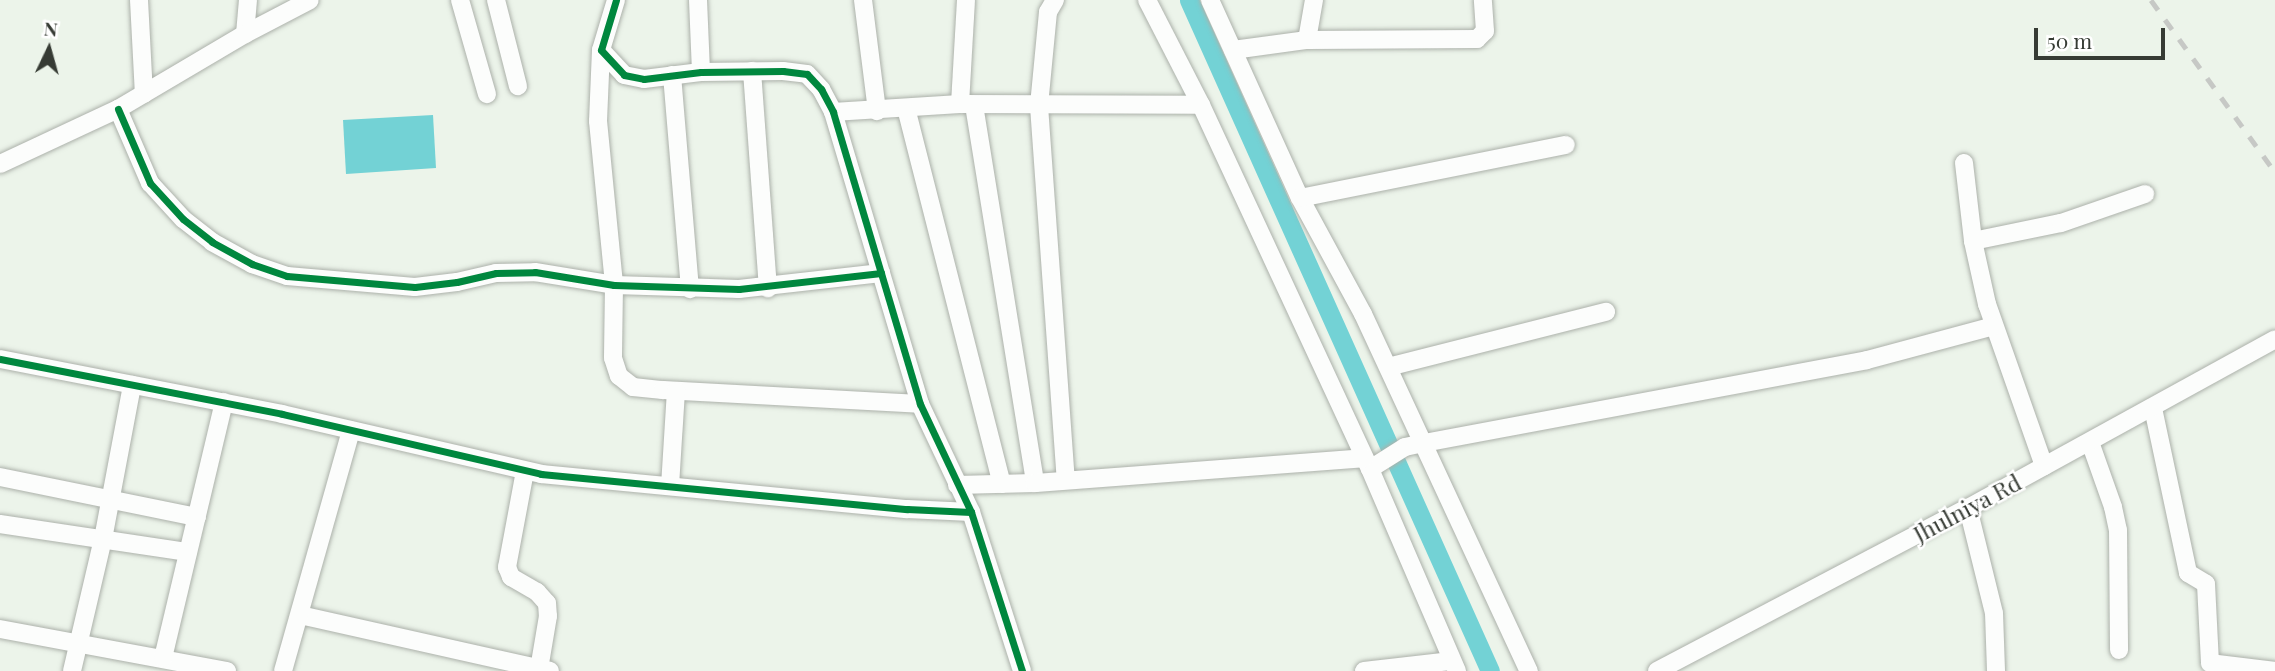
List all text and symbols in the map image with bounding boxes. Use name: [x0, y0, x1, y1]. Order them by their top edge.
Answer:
north arrow: [14, 14, 84, 84]
scale bar: [2037, 14, 2168, 58]
text: N: [43, 15, 59, 42]
text: 50 m: [2047, 26, 2092, 54]
street label: Jhulniya Rd: [1908, 468, 2026, 548]

